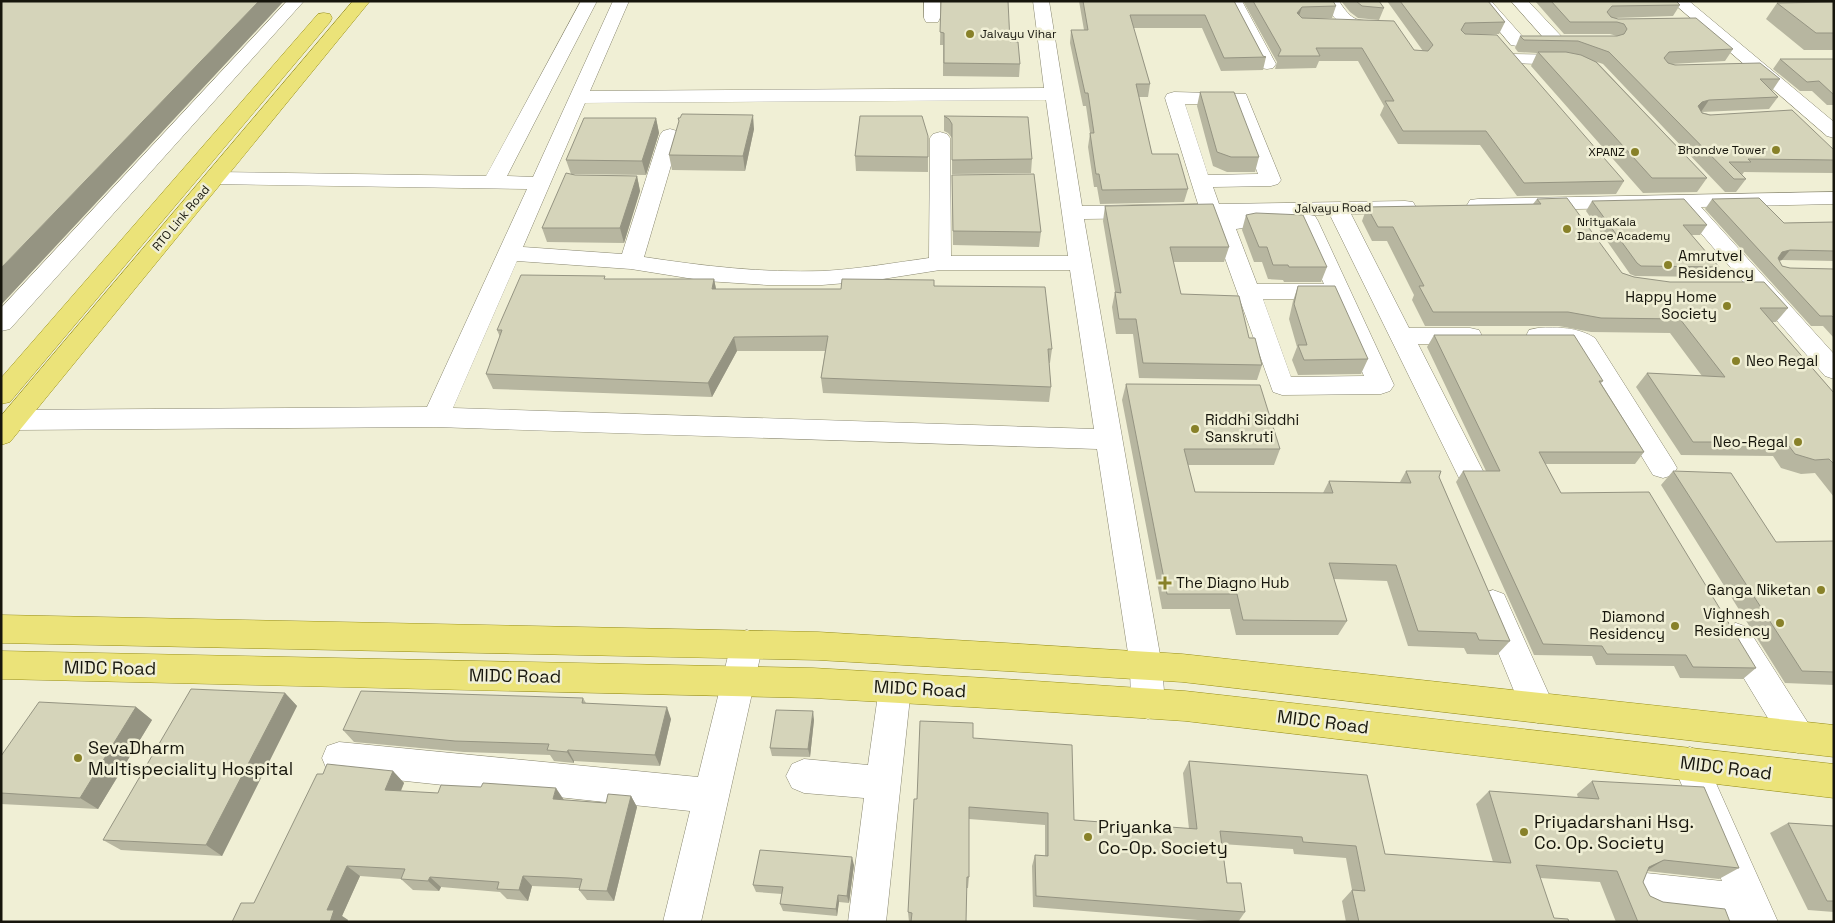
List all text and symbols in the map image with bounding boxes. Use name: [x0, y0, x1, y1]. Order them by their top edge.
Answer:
place label: Jalvayu Vihar: [980, 26, 1057, 42]
marker: Jalvayu Vihar: [964, 28, 976, 40]
place label: Bhondve Tower: [1678, 142, 1766, 158]
place label: XPANZ: [1588, 144, 1625, 160]
marker: Bhondve Tower: [1770, 144, 1782, 156]
marker: XPANZ: [1629, 146, 1641, 158]
street label: RTO Link Road: [149, 182, 213, 254]
street label: Jalvayu Road: [1294, 199, 1372, 217]
place label: NrityaKala Dance Academy: [1577, 214, 1670, 244]
marker: NrityaKala Dance Academy: [1561, 223, 1573, 235]
place label: Amrutvel Residency: [1678, 246, 1754, 282]
marker: Amrutvel Residency: [1662, 259, 1674, 271]
place label: Happy Home Society: [1625, 287, 1717, 323]
marker: Happy Home Society: [1721, 300, 1733, 312]
place label: Neo Regal: [1746, 351, 1818, 370]
marker: Neo Regal: [1730, 355, 1742, 367]
place label: Riddhi Siddhi Sanskruti: [1205, 410, 1299, 446]
marker: Riddhi Siddhi Sanskruti: [1189, 423, 1201, 435]
place label: Neo-Regal: [1713, 432, 1788, 451]
marker: Neo-Regal: [1792, 436, 1804, 448]
place label: The Diagno Hub: [1176, 573, 1289, 592]
marker: The Diagno Hub: [1158, 576, 1172, 590]
place label: Ganga Niketan: [1707, 580, 1811, 599]
marker: Ganga Niketan: [1815, 584, 1827, 596]
place label: Vighnesh Residency: [1694, 604, 1770, 640]
place label: Diamond Residency: [1589, 607, 1665, 643]
marker: Vighnesh Residency: [1774, 617, 1786, 629]
marker: Diamond Residency: [1669, 620, 1681, 632]
street label: MIDC Road: [64, 655, 156, 680]
street label: MIDC Road: [469, 663, 561, 688]
street label: MIDC Road: [873, 675, 967, 702]
street label: MIDC Road: [1276, 704, 1370, 739]
place label: SevaDharm Multispeciality Hospital: [88, 736, 293, 780]
street label: MIDC Road: [1679, 750, 1773, 785]
marker: SevaDharm Multispeciality Hospital: [72, 752, 84, 764]
place label: Priyadarshani Hsg. Co. Op. Society: [1534, 810, 1694, 854]
place label: Priyanka Co-Op. Society: [1098, 815, 1228, 859]
marker: Priyadarshani Hsg. Co. Op. Society: [1518, 826, 1530, 838]
marker: Priyanka Co-Op. Society: [1082, 831, 1094, 843]

